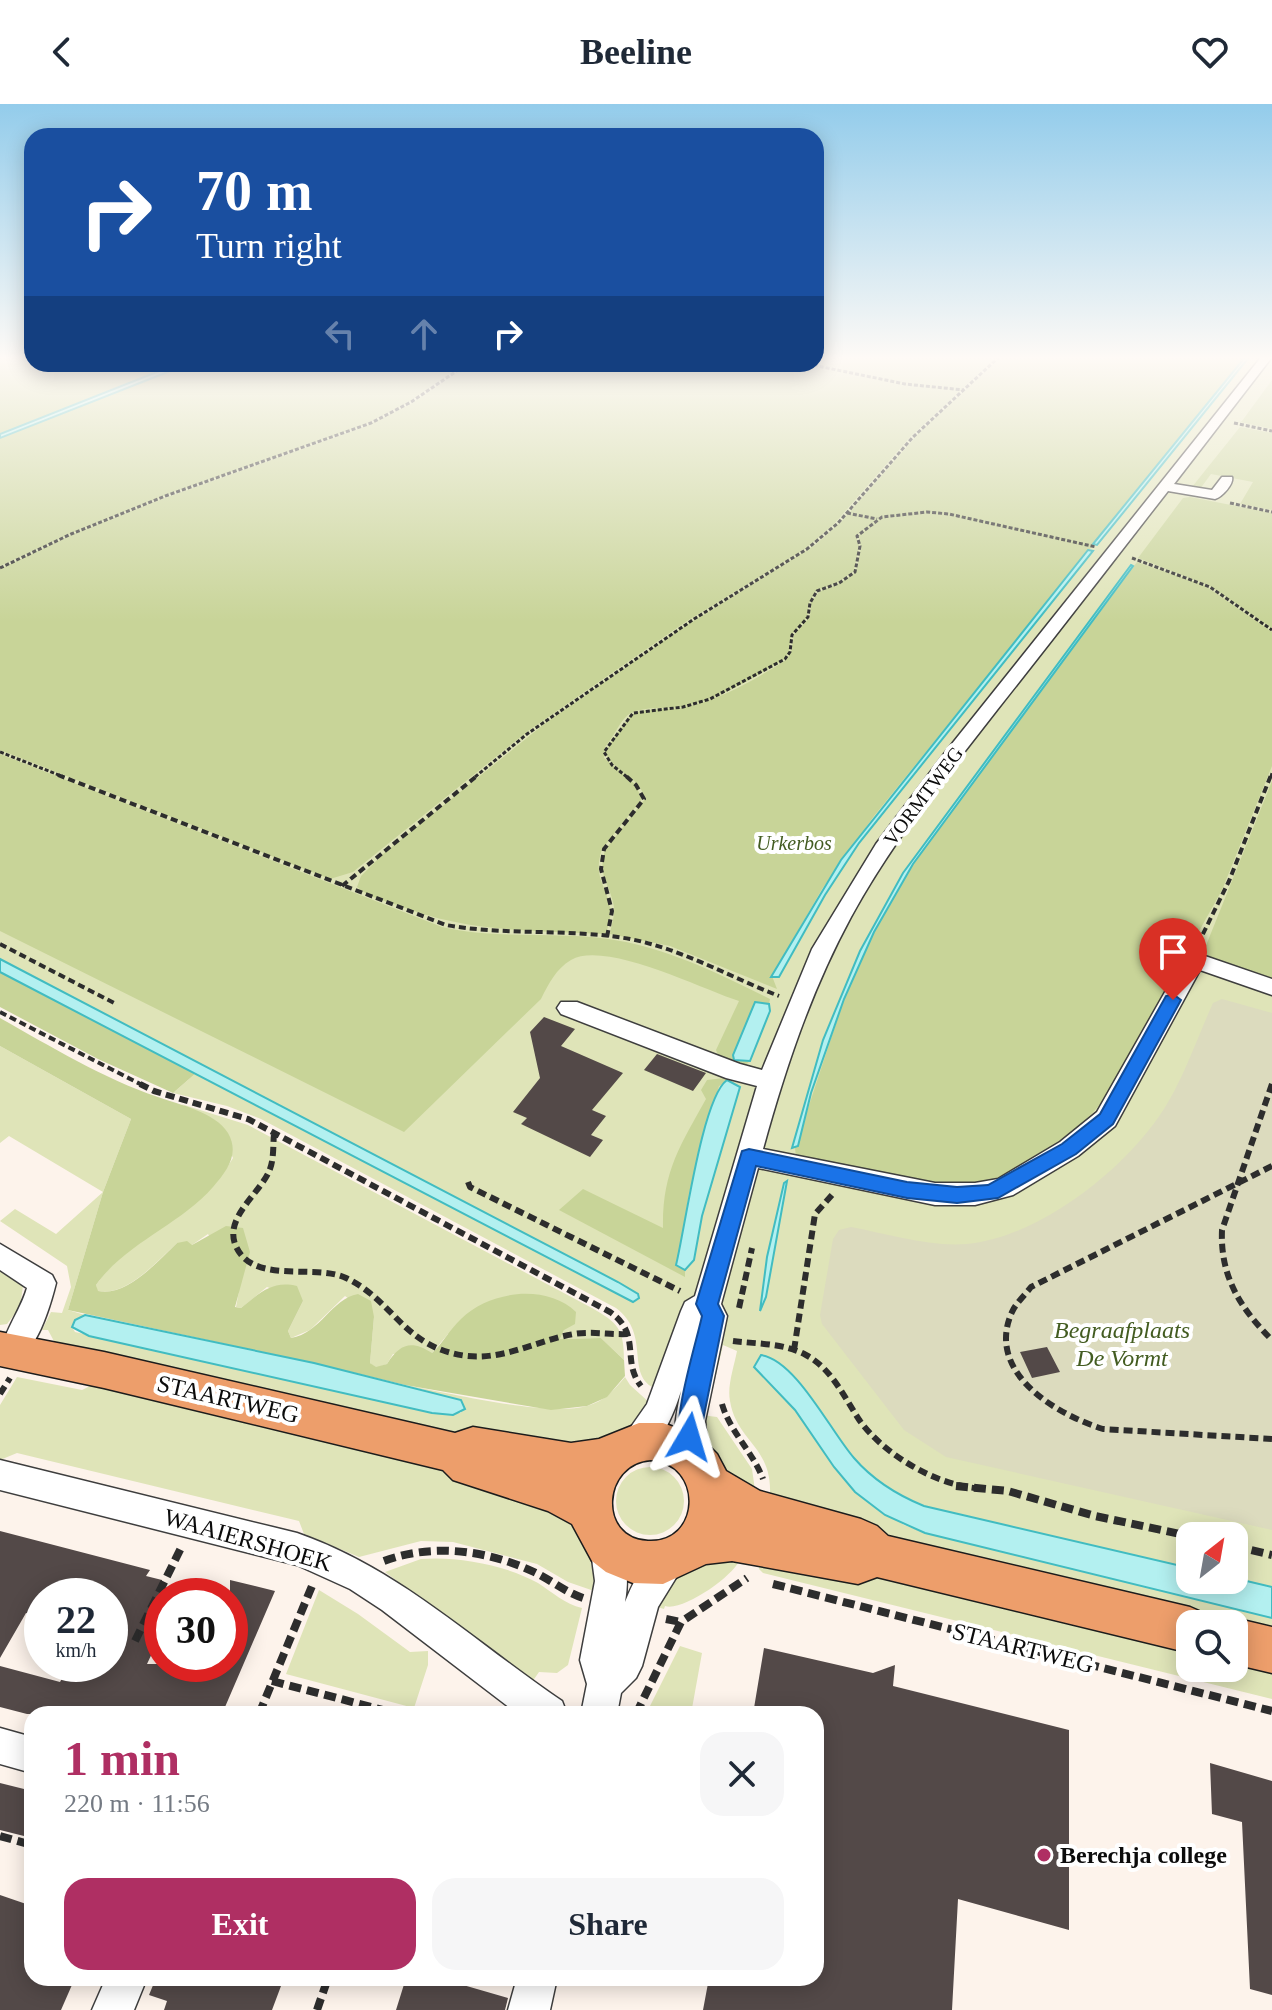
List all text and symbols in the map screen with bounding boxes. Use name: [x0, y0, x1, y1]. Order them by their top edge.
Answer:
icon: back: [40, 30, 84, 74]
icon: heart: [1188, 30, 1232, 74]
text: Beeline: [580, 32, 692, 72]
icon: right: [64, 160, 168, 264]
text: 70 m: [196, 160, 313, 222]
text: Turn right: [196, 226, 342, 266]
icon: left: [318, 312, 362, 356]
icon: ahead: [402, 312, 446, 356]
icon: right: [486, 312, 530, 356]
street label: VORMTWEG: [879, 742, 967, 850]
park label: Urkerbos: [756, 832, 832, 854]
pin: [1139, 918, 1207, 1000]
icon: arrive: [1151, 930, 1195, 974]
park label: Begraafplaats De Vormt: [1054, 1317, 1190, 1371]
street label: STAARTWEG: [155, 1370, 301, 1428]
position arrow: [647, 1395, 731, 1479]
street label: WAAIERSHOEK: [161, 1504, 336, 1577]
north arrow: [1176, 1522, 1248, 1594]
map controls: [1176, 1522, 1248, 1682]
speed limit sign: 30: [144, 1578, 248, 1682]
text: 22: [56, 1597, 96, 1642]
button: search: [1176, 1610, 1248, 1682]
street label: STAARTWEG: [950, 1618, 1096, 1678]
text: km/h: [55, 1639, 97, 1661]
text: 1 min: [64, 1732, 180, 1785]
button: close: [700, 1732, 784, 1816]
text: 220 m · 11:56: [64, 1789, 210, 1818]
place label: Berechja college: [1060, 1842, 1227, 1868]
marker: Berechja college: [1035, 1846, 1053, 1864]
button: Exit: [64, 1878, 416, 1970]
button: Share: [432, 1878, 784, 1970]

